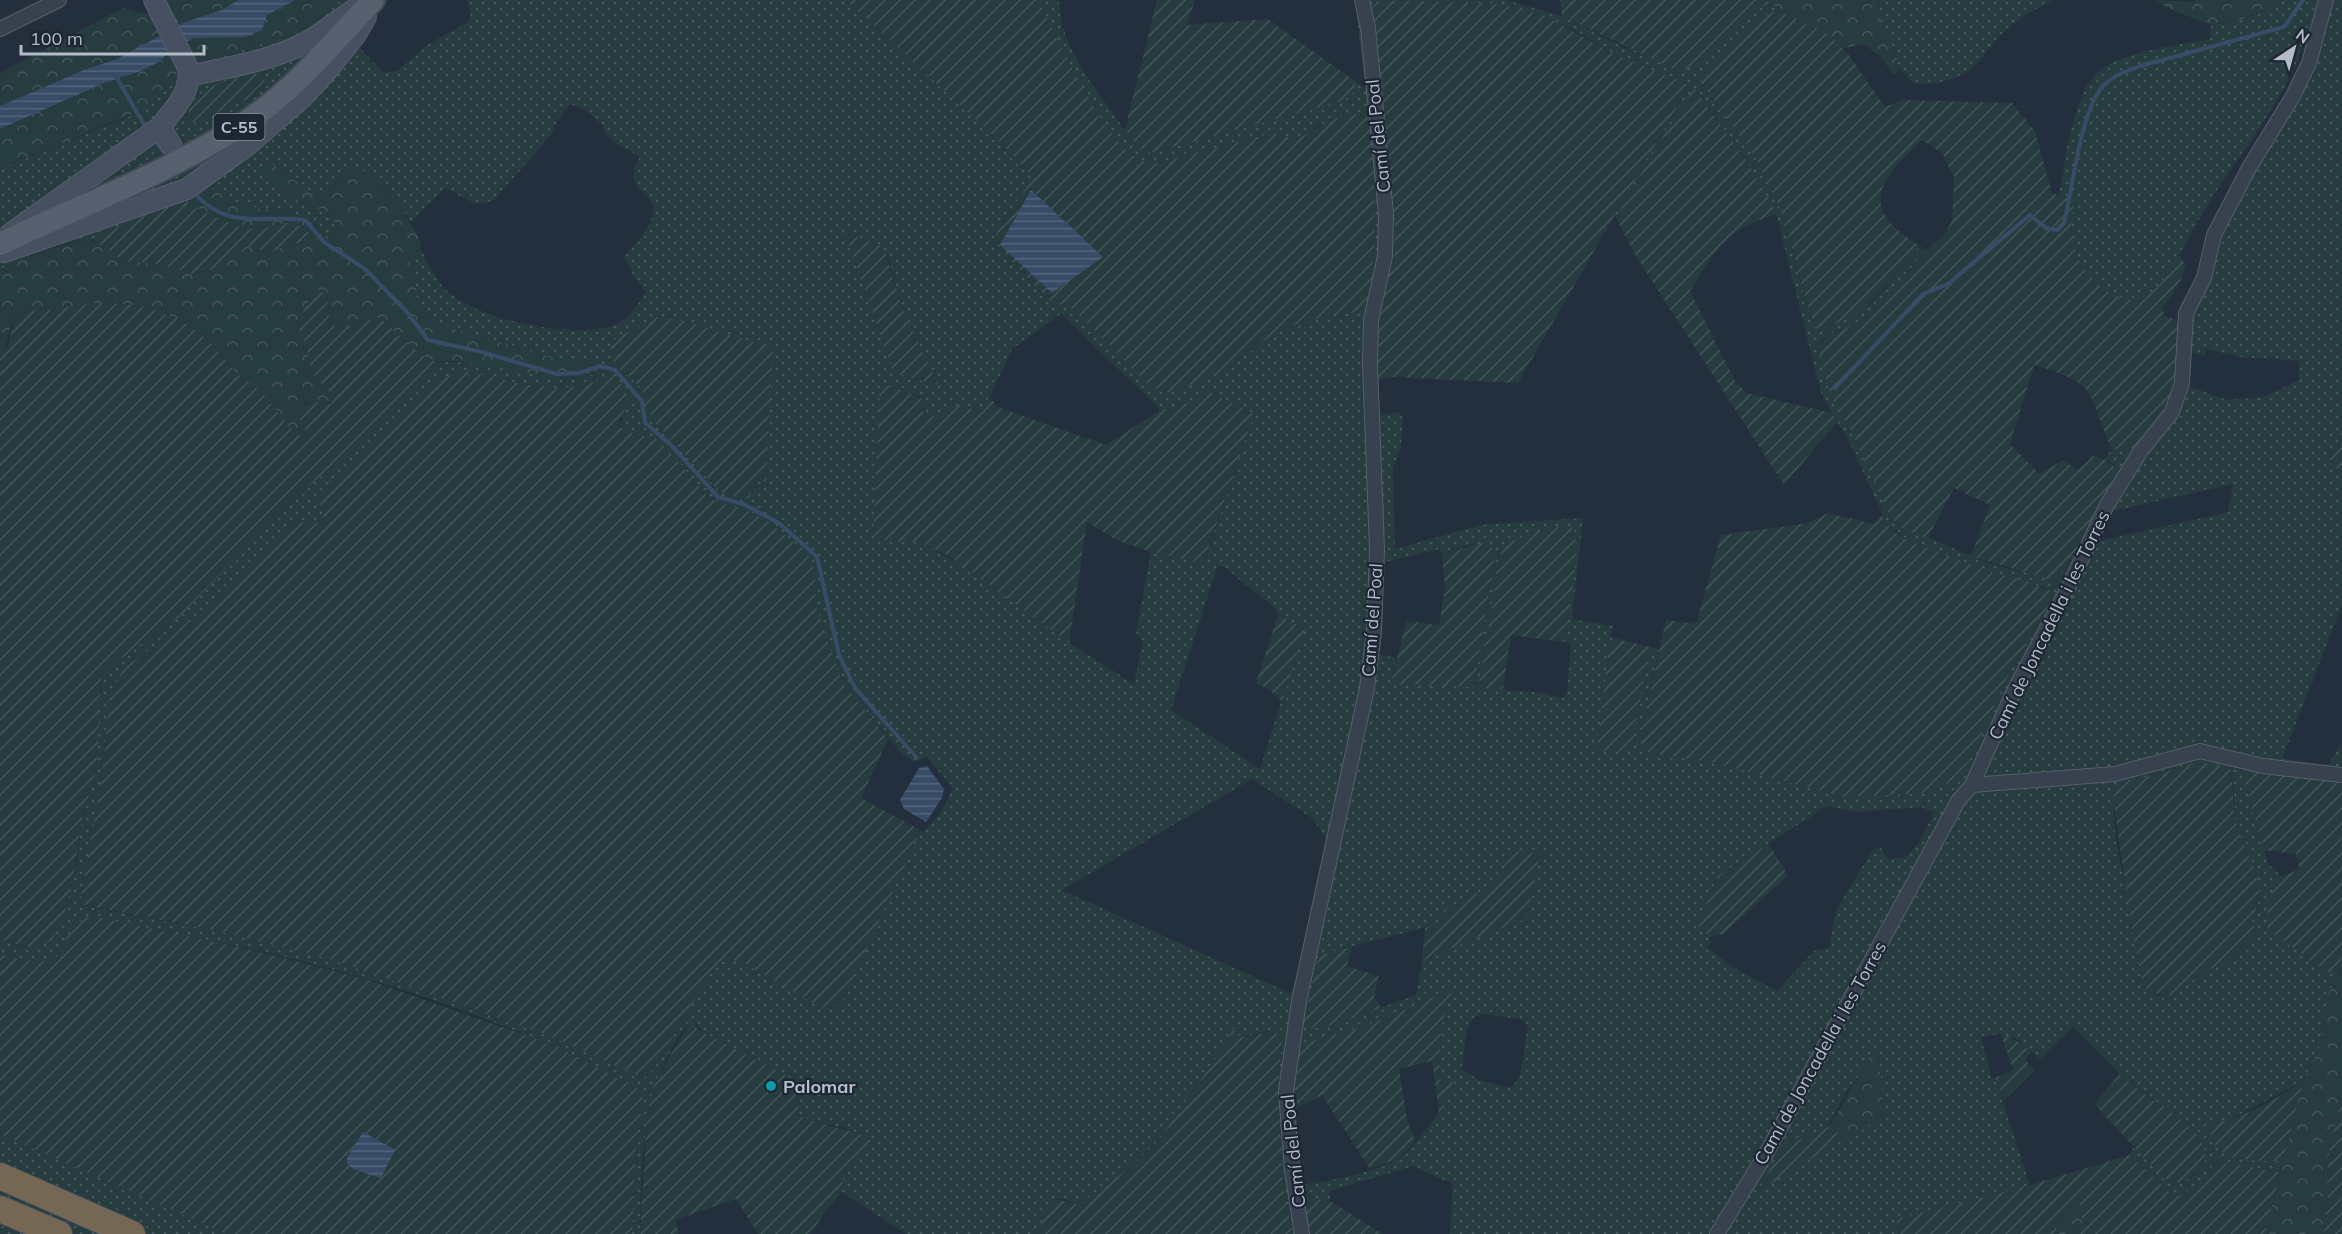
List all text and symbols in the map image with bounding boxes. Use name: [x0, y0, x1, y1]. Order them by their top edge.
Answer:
scale bar: [21, 18, 204, 56]
north arrow: [2264, 18, 2324, 78]
text: N: [2292, 24, 2314, 48]
text: 100 m: [30, 27, 83, 50]
street label: Camí del Poal: [1361, 78, 1395, 194]
road number: C-55: [214, 114, 264, 140]
street label: Camí de Joncadella i les Torres: [1983, 507, 2115, 743]
street label: Camí del Poal: [1357, 562, 1387, 678]
street label: Camí de Joncadella i les Torres: [1749, 937, 1891, 1169]
place label: Palomar: [783, 1075, 856, 1098]
marker: Palomar: [764, 1079, 778, 1093]
street label: Camí del Poal: [1276, 1093, 1310, 1209]

